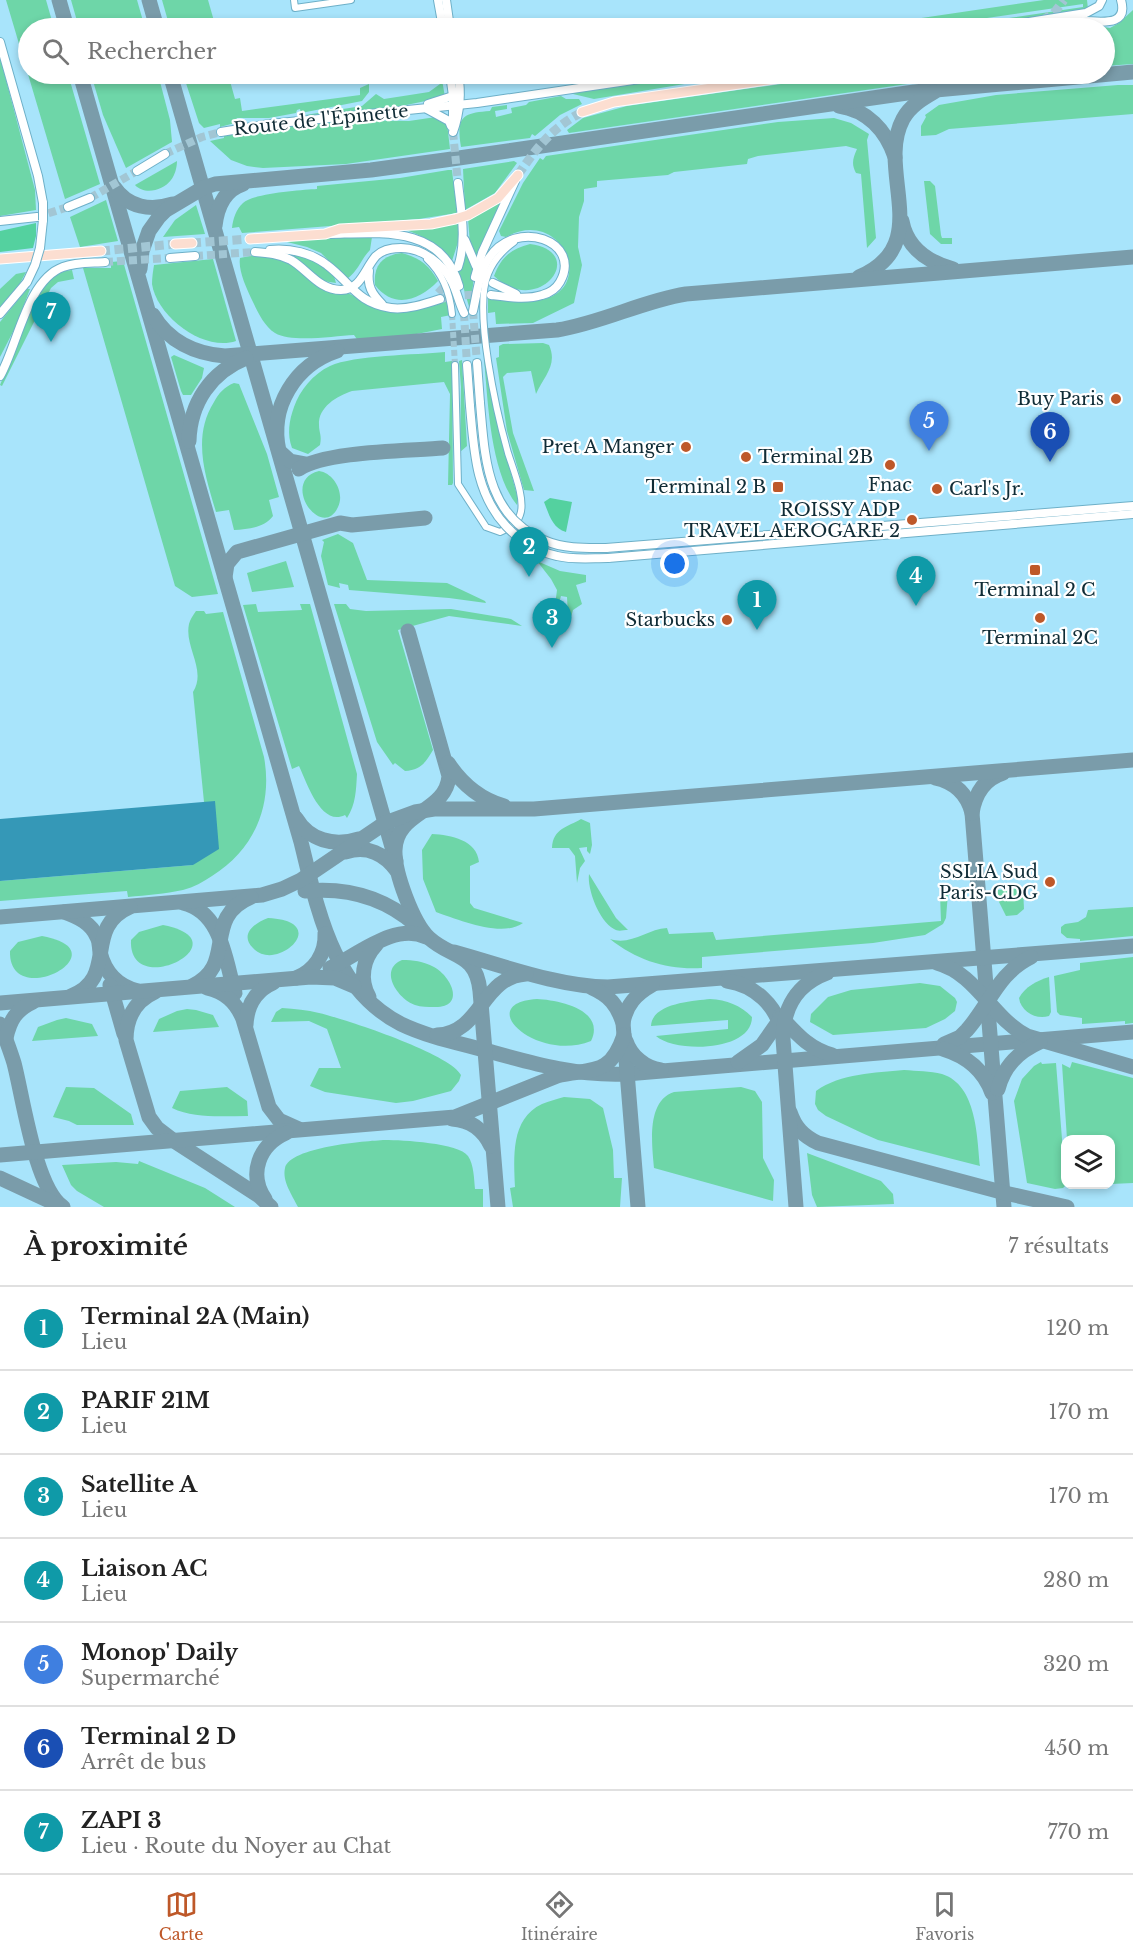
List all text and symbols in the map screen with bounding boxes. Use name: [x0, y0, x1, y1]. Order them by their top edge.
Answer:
search box: [18, 18, 1115, 84]
icon: search: [39, 35, 72, 68]
text: Rechercher: [87, 38, 217, 65]
street label: Route de l'Épinette: [232, 99, 409, 140]
pin: 7: [32, 292, 70, 342]
place label: Buy Paris: [1017, 388, 1104, 410]
marker: Buy Paris: [1109, 392, 1123, 406]
pin: 5: [910, 402, 948, 451]
pin: 6: [1030, 412, 1070, 462]
place label: Pret A Manger: [542, 436, 674, 458]
marker: Pret A Manger: [679, 440, 693, 454]
place label: Terminal 2B: [758, 446, 873, 468]
marker: Terminal 2B: [739, 450, 753, 464]
marker: Fnac: [883, 458, 897, 472]
place label: Fnac: [868, 474, 912, 496]
place label: Terminal 2 B: [646, 476, 766, 498]
place label: Carl's Jr.: [949, 478, 1024, 500]
marker: Terminal 2 B: [771, 480, 785, 494]
marker: Carl's Jr.: [930, 482, 944, 496]
place label: ROISSY ADP TRAVEL AEROGARE 2: [684, 499, 900, 542]
marker: ROISSY ADP TRAVEL AEROGARE 2: [905, 513, 919, 527]
pin: 2: [510, 528, 548, 577]
your location: [660, 549, 689, 578]
pin: 4: [896, 556, 936, 606]
marker: Terminal 2 C: [1028, 563, 1042, 577]
place label: Terminal 2 C: [975, 579, 1095, 601]
pin: 1: [738, 580, 777, 630]
pin: 3: [532, 598, 572, 648]
place label: Starbucks: [625, 609, 715, 631]
marker: Terminal 2C: [1033, 611, 1047, 625]
marker: Starbucks: [720, 613, 734, 627]
place label: Terminal 2C: [982, 627, 1098, 649]
place label: SSLIA Sud Paris-CDG: [939, 861, 1038, 904]
marker: SSLIA Sud Paris-CDG: [1043, 875, 1057, 889]
map controls: [1061, 1135, 1115, 1189]
button: layers: [1061, 1135, 1115, 1189]
text: À proximité: [24, 1230, 188, 1262]
text: 7 résultats: [1008, 1234, 1109, 1258]
text: Terminal 2A (Main): [81, 1303, 309, 1330]
text: 1: [39, 1316, 48, 1340]
text: 120 m: [1046, 1316, 1109, 1340]
text: Lieu: [81, 1330, 127, 1354]
text: PARIF 21M: [81, 1387, 210, 1414]
text: 2: [37, 1400, 50, 1424]
text: 170 m: [1049, 1400, 1109, 1424]
text: Lieu: [81, 1414, 127, 1438]
text: Satellite A: [81, 1471, 197, 1498]
text: 3: [37, 1484, 50, 1508]
text: 170 m: [1049, 1484, 1109, 1508]
text: Lieu: [81, 1498, 127, 1522]
text: Liaison AC: [81, 1555, 207, 1582]
text: 4: [37, 1568, 50, 1592]
text: 280 m: [1043, 1568, 1109, 1592]
text: Lieu: [81, 1582, 127, 1606]
text: Monop' Daily: [81, 1639, 238, 1666]
text: 5: [38, 1652, 49, 1676]
text: 320 m: [1043, 1652, 1109, 1676]
text: Supermarché: [81, 1666, 220, 1690]
text: Terminal 2 D: [81, 1723, 236, 1750]
text: 6: [37, 1736, 50, 1760]
text: 450 m: [1044, 1736, 1109, 1760]
text: Arrêt de bus: [81, 1750, 206, 1774]
text: ZAPI 3: [81, 1807, 161, 1834]
text: 7: [38, 1820, 49, 1844]
text: 770 m: [1047, 1820, 1109, 1844]
text: Lieu · Route du Noyer au Chat: [81, 1834, 391, 1858]
tab: Carte: [159, 1888, 203, 1944]
tab: Itinéraire: [521, 1888, 598, 1944]
tab: Favoris: [915, 1888, 974, 1944]

